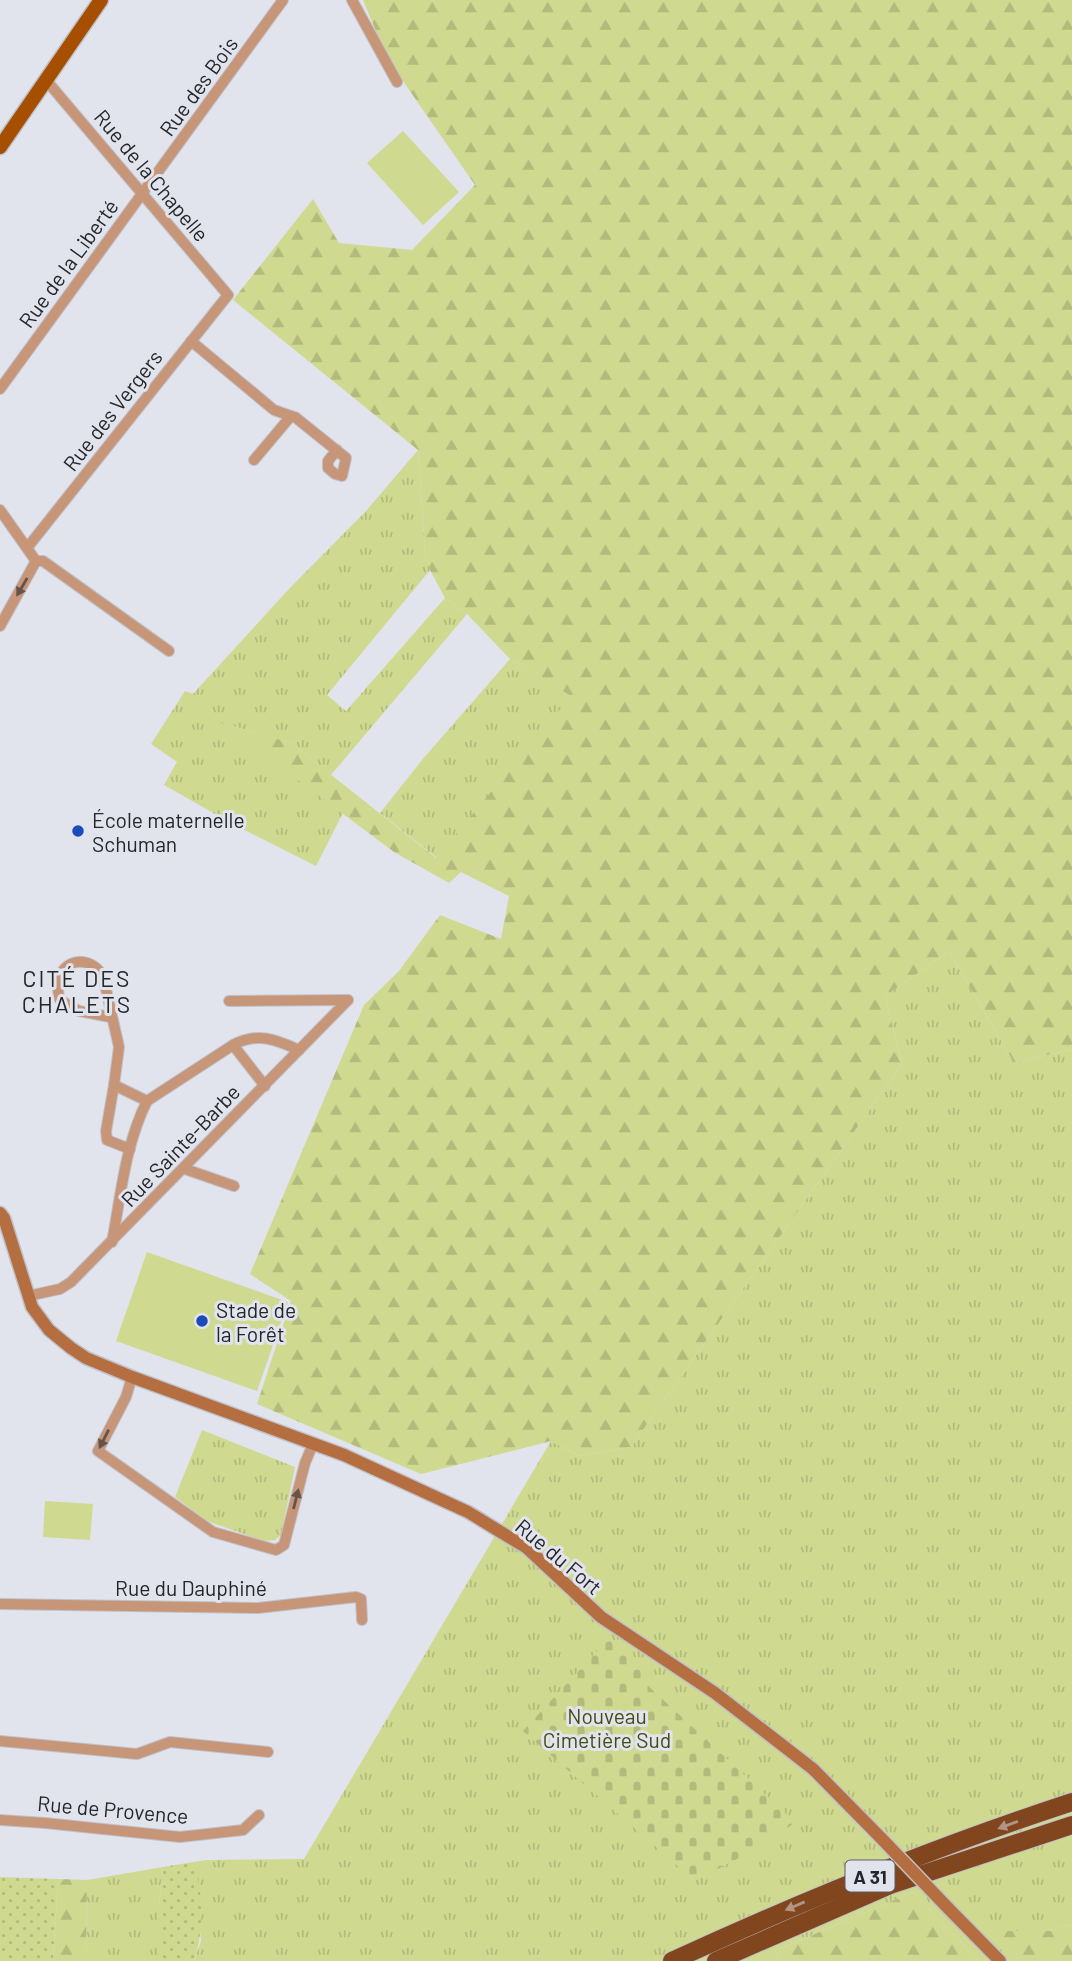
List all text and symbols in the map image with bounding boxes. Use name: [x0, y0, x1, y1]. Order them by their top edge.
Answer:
street label: Rue des Bois: [154, 32, 242, 140]
street label: Rue de la Chapelle: [90, 104, 214, 246]
street label: Rue de la Liberté: [13, 194, 123, 332]
street label: Rue des Vergers: [57, 345, 167, 475]
one-way arrow: [16, 577, 28, 596]
place label: École maternelle Schuman: [92, 807, 245, 856]
marker: École maternelle Schuman: [70, 823, 86, 839]
district label: CITÉ DES CHALETS: [22, 964, 132, 1018]
street label: Rue Sainte-Barbe: [115, 1079, 245, 1211]
place label: Stade de la Forêt: [216, 1297, 296, 1346]
marker: Stade de la Forêt: [194, 1313, 210, 1329]
one-way arrow: [98, 1429, 109, 1449]
one-way arrow: [291, 1487, 302, 1509]
street label: Rue du Fort: [511, 1513, 607, 1599]
street label: Rue du Dauphiné: [115, 1575, 267, 1600]
park label: Nouveau Cimetière Sud: [543, 1703, 671, 1752]
street label: Rue de Provence: [37, 1790, 189, 1828]
one-way arrow: [997, 1820, 1018, 1831]
road number: A 31: [846, 1860, 894, 1892]
one-way arrow: [785, 1901, 806, 1912]

